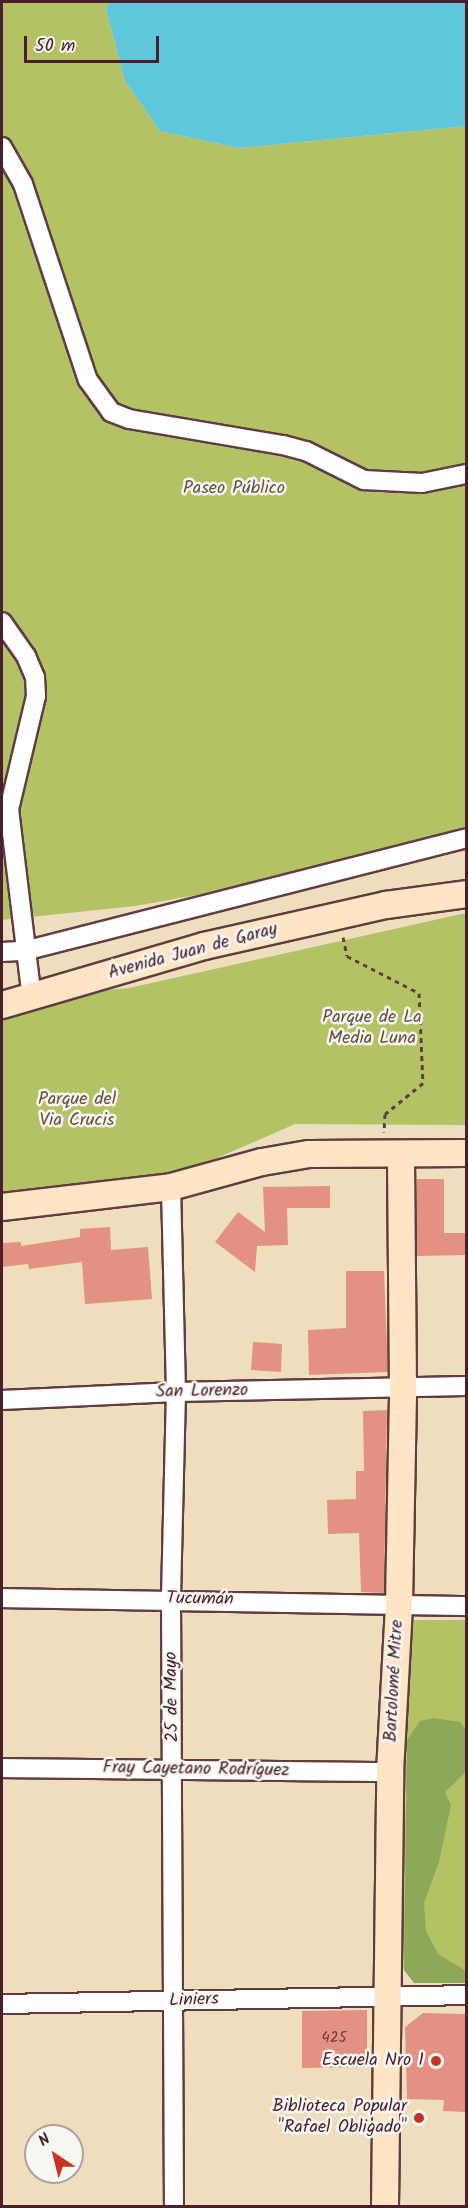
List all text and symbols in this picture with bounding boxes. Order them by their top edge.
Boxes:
scale bar [27,24,162,62]
text: 50 m [35,32,75,61]
park label: Paseo Público [183,478,285,500]
street label: Avenida Juan de Garay [106,919,280,985]
park label: Parque de La Media Luna [322,1008,422,1050]
park label: Parque del Via Crucis [38,1090,116,1132]
street label: San Lorenzo [156,1380,248,1404]
street label: Tucumán [166,1589,234,1611]
street label: Bartolomé Mitre [381,1619,409,1743]
street label: 25 de Mayo [161,1651,185,1743]
street label: Fray Cayetano Rodríguez [102,1758,290,1782]
street label: Liniers [169,1989,219,2013]
house number: 425 [321,2030,347,2048]
place label: Escuela Nro 1 [322,2050,424,2072]
marker: Escuela Nro 1 [429,2054,443,2068]
place label: Biblioteca Popular "Rafael Obligado" [272,2097,407,2140]
marker: Biblioteca Popular "Rafael Obligado" [412,2111,426,2125]
north arrow [24,2124,84,2184]
text: N [33,2127,56,2154]

